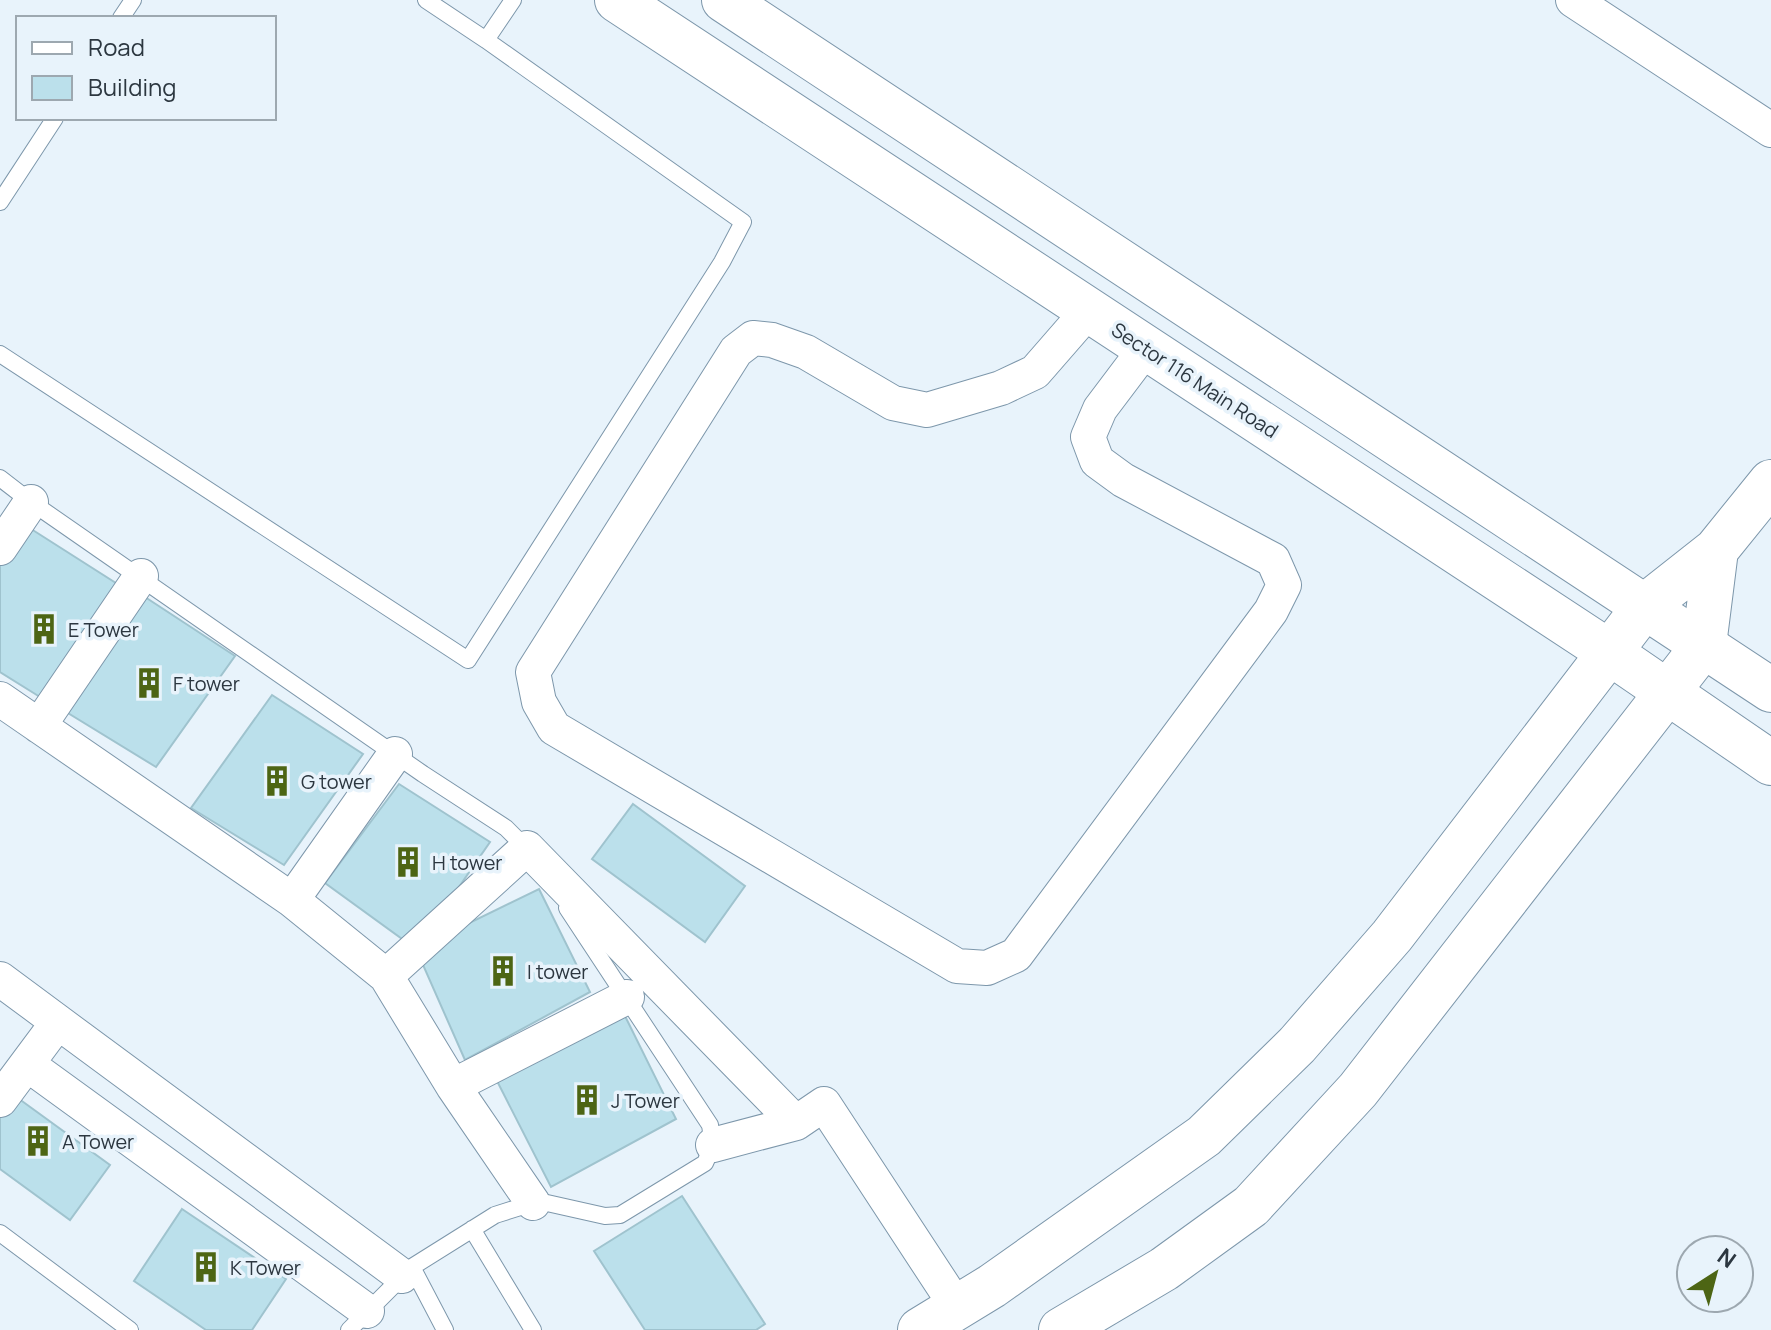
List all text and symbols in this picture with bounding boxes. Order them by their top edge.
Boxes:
legend [16,16,276,120]
text: Road [88,30,145,63]
text: Building [88,70,176,103]
street label: Sector 116 Main Road [1106,316,1284,444]
building icon: E Tower [27,612,61,646]
place label: E Tower [68,616,139,643]
building icon: F tower [132,666,166,700]
place label: F tower [173,670,240,697]
building icon: G tower [260,764,294,798]
place label: G tower [301,768,372,795]
building icon: H tower [391,845,425,879]
place label: H tower [432,849,503,876]
building icon: I tower [486,954,520,988]
place label: I tower [527,958,589,985]
building icon: J Tower [570,1083,604,1117]
place label: J Tower [611,1087,680,1114]
building icon: A Tower [21,1124,55,1158]
place label: A Tower [62,1128,134,1155]
north arrow [1675,1234,1755,1314]
text: N [1712,1241,1742,1275]
building icon: K Tower [189,1250,223,1284]
place label: K Tower [230,1254,301,1281]

